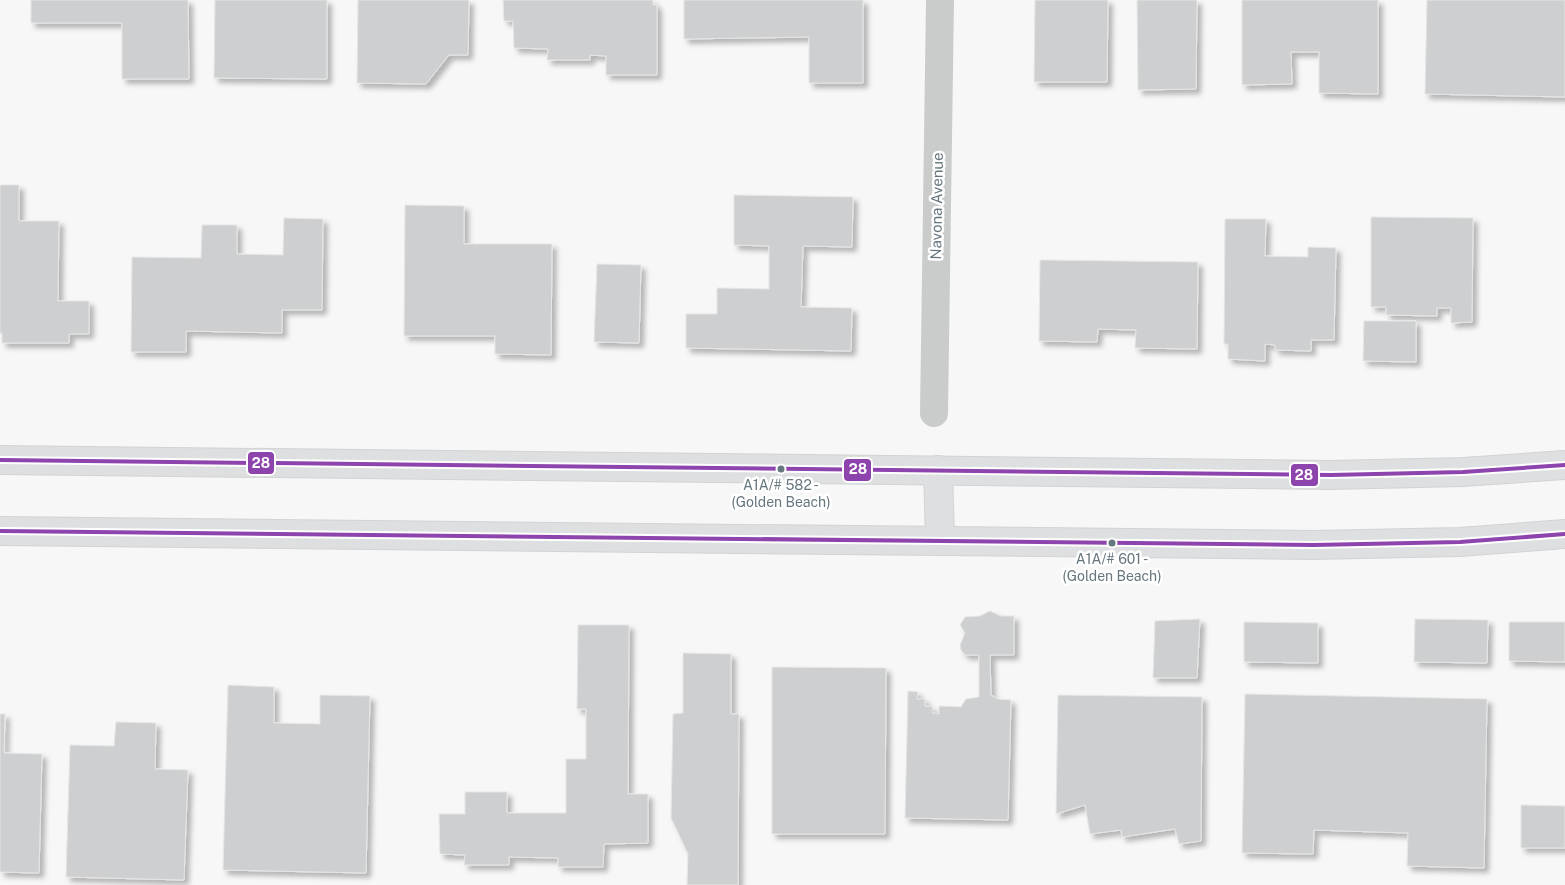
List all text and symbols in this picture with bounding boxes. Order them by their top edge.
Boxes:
street label: Navona Avenue [927,152,946,260]
line badge: 28 [247,451,275,475]
text: 28 [252,455,270,471]
line badge: 28 [843,458,872,482]
text: 28 [849,461,867,477]
line badge: 28 [1290,463,1319,487]
marker: A1A/# 582 - (Golden Beach) [776,464,786,474]
text: 28 [1295,467,1313,483]
place label: A1A/# 582 - (Golden Beach) [732,477,831,510]
marker: A1A/# 601 - (Golden Beach) [1107,538,1117,548]
place label: A1A/# 601 - (Golden Beach) [1063,551,1162,584]

